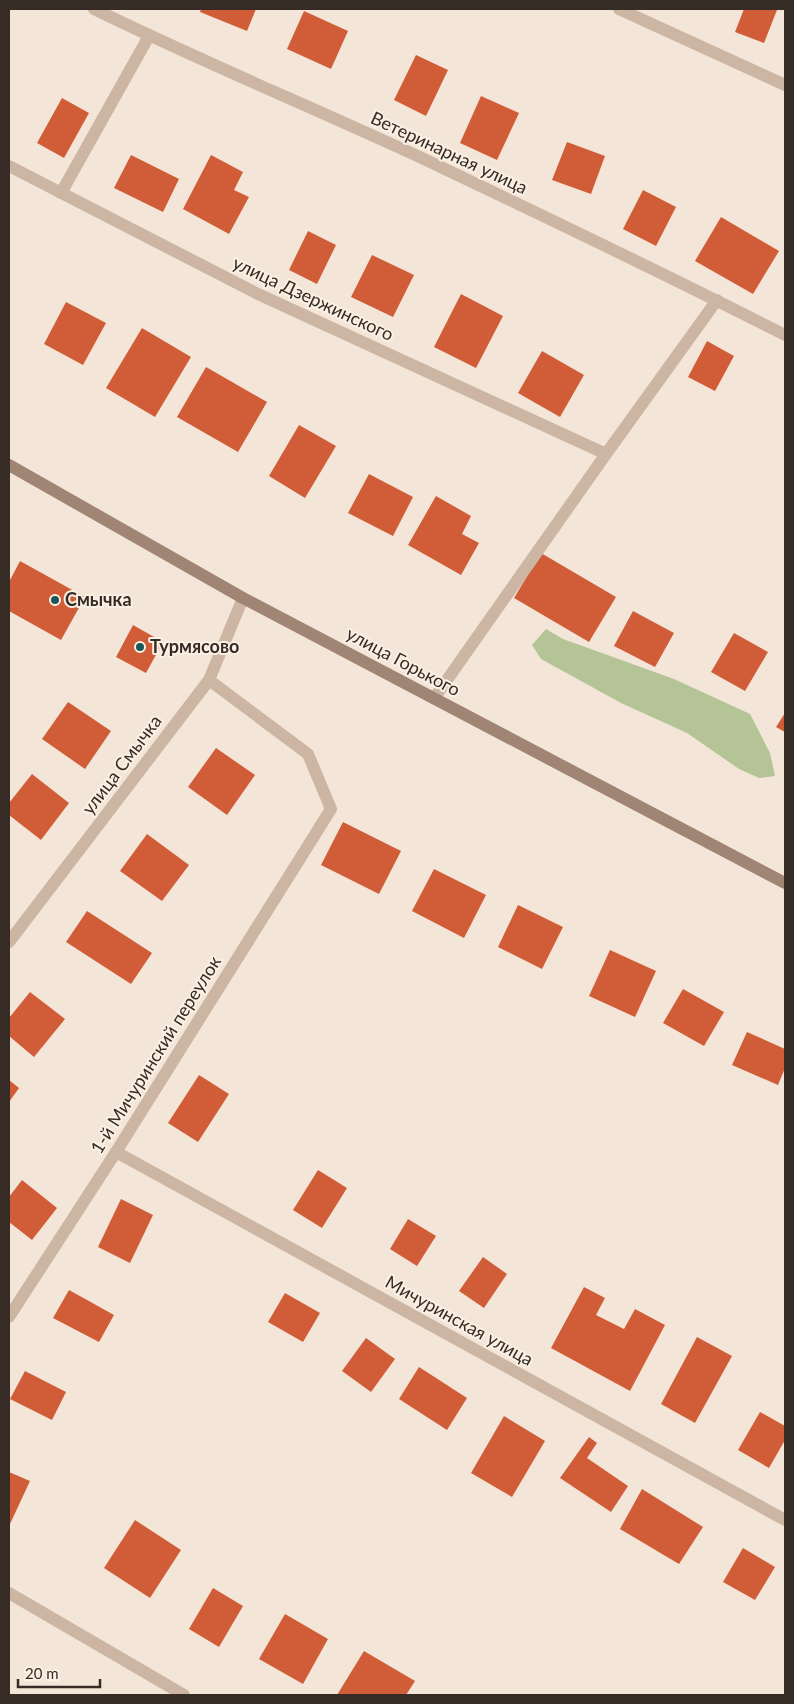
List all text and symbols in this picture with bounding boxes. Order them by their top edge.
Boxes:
street label: Ветеринарная улица [368,106,531,198]
street label: улица Дзержинского [230,251,397,345]
place label: Смычка [65,588,132,610]
marker: Смычка [49,594,61,606]
street label: улица Горького [343,622,464,700]
place label: Турмясово [150,635,239,657]
marker: Турмясово [134,641,146,653]
street label: улица Смычка [77,710,166,819]
street label: 1-й Мичуринский переулок [85,951,225,1157]
street label: Мичуринская улица [382,1270,537,1370]
scale bar [18,1656,100,1688]
text: 20 m [25,1664,59,1682]

